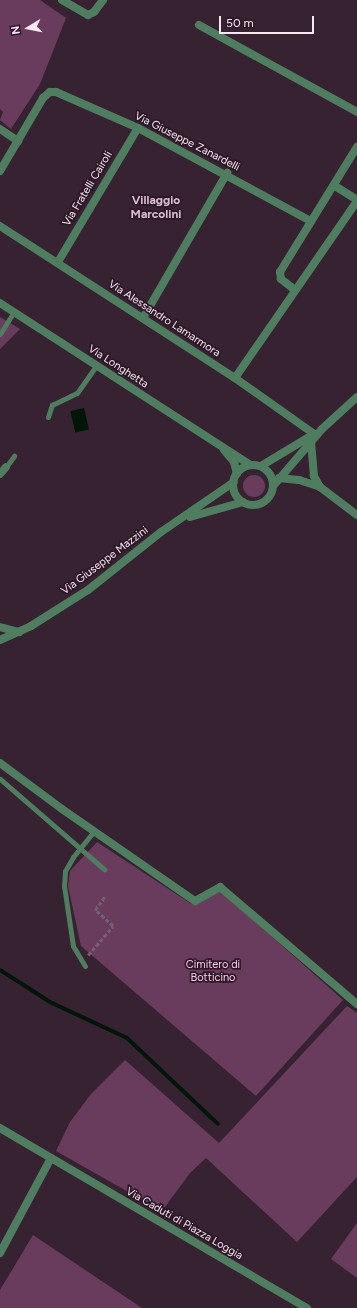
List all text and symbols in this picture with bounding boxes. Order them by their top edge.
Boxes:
north arrow [8,8,48,48]
scale bar [221,8,316,34]
text: 50 m [226,16,254,30]
text: N [9,25,23,36]
street label: Via Giuseppe Zanardelli [132,110,242,174]
street label: Via Fratelli Cairoli [60,149,116,229]
district label: Villaggio Marcolini [131,194,181,222]
street label: Via Alessandro Lamarmora [106,278,222,360]
street label: Via Longhetta [85,343,151,391]
street label: Via Giuseppe Mazzini [59,524,151,598]
park label: Cimitero di Botticino [186,959,240,985]
street label: Via Caduti di Piazza Loggia [123,1185,245,1263]

